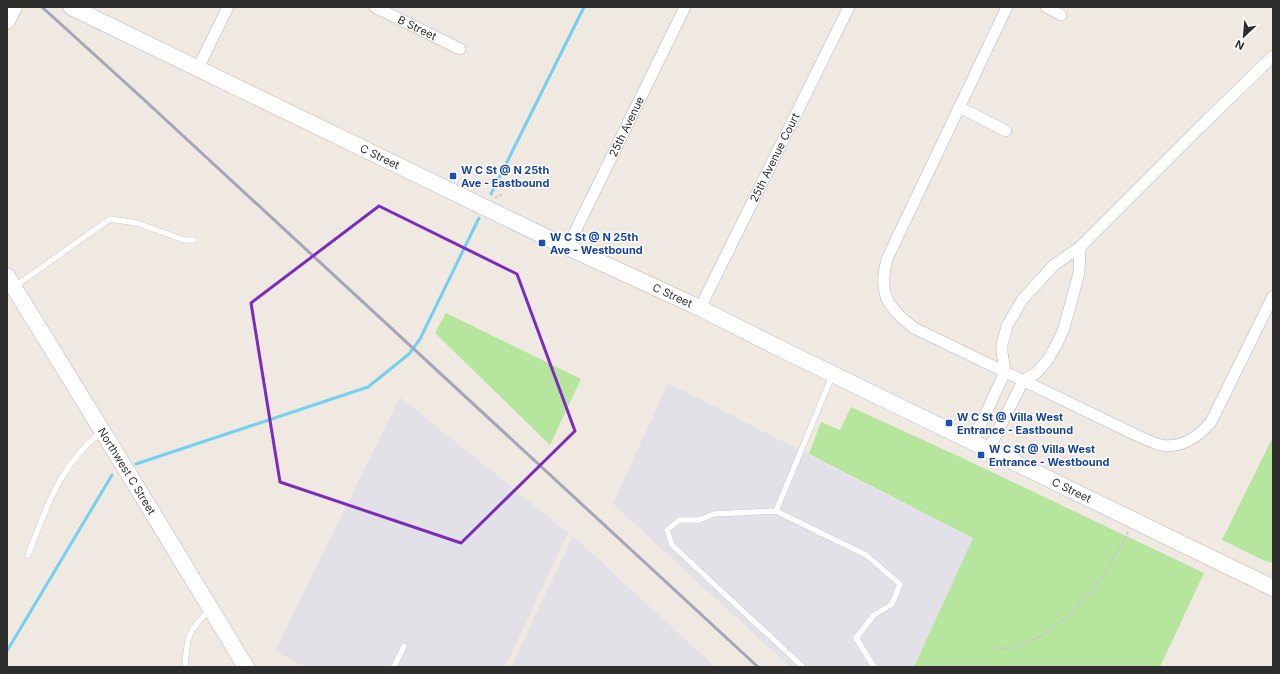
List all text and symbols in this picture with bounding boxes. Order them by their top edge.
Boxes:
street label: B Street [395,12,439,43]
north arrow [1224,16,1264,56]
text: N [1233,37,1246,53]
street label: 25th Avenue [606,94,647,159]
street label: 25th Avenue Court [747,110,803,204]
street label: C Street [358,141,402,172]
place label: W C St @ N 25th Ave - Eastbound [461,163,549,190]
marker: W C St @ N 25th Ave - Eastbound [448,171,458,181]
place label: W C St @ N 25th Ave - Westbound [550,230,643,257]
marker: W C St @ N 25th Ave - Westbound [537,238,547,248]
street label: C Street [650,280,695,311]
place label: W C St @ Villa West Entrance - Eastbound [957,410,1073,437]
marker: W C St @ Villa West Entrance - Eastbound [944,418,954,428]
street label: Northwest C Street [95,425,159,517]
place label: W C St @ Villa West Entrance - Westbound [989,442,1110,469]
marker: W C St @ Villa West Entrance - Westbound [976,450,986,460]
street label: C Street [1049,475,1094,506]

